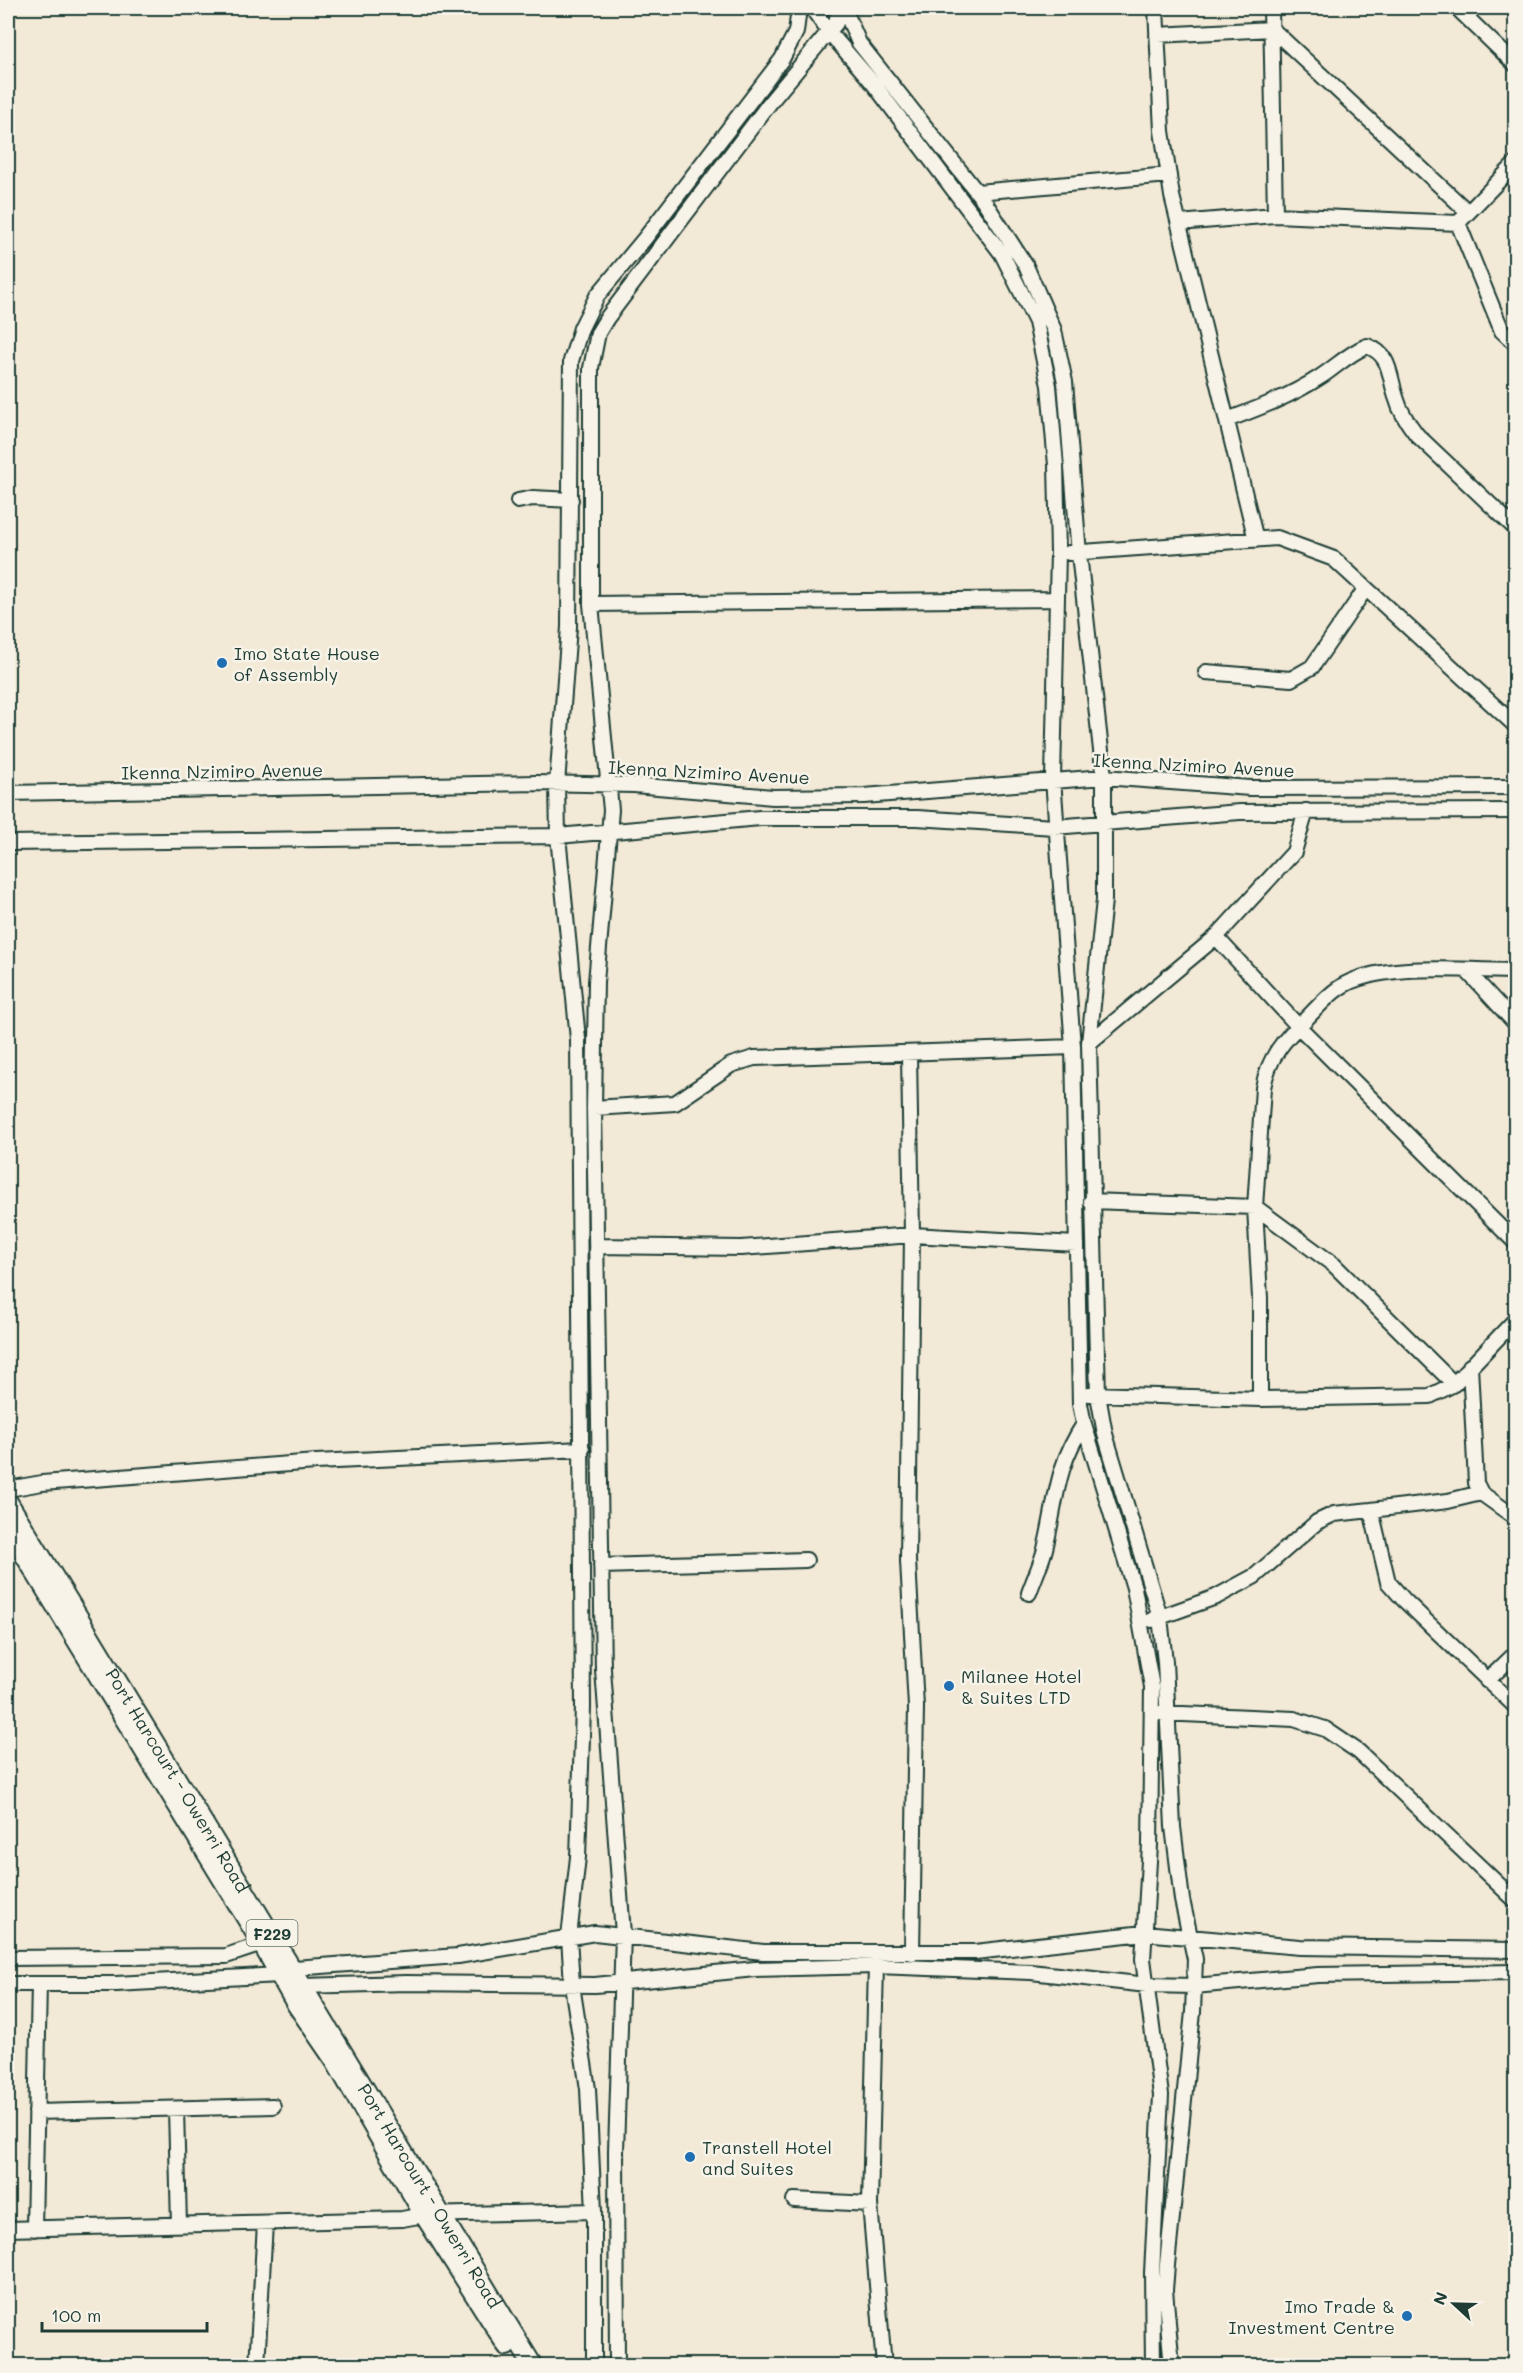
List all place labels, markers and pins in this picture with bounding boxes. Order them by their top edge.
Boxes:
place label: Imo State House of Assembly [234,641,380,686]
marker: Imo State House of Assembly [215,656,229,670]
place label: Milanee Hotel & Suites LTD [961,1664,1082,1709]
marker: Milanee Hotel & Suites LTD [942,1679,956,1693]
place label: Transtell Hotel and Suites [702,2135,832,2180]
marker: Transtell Hotel and Suites [683,2150,697,2164]
place label: Imo Trade & Investment Centre [1229,2294,1395,2339]
marker: Imo Trade & Investment Centre [1400,2309,1414,2323]

